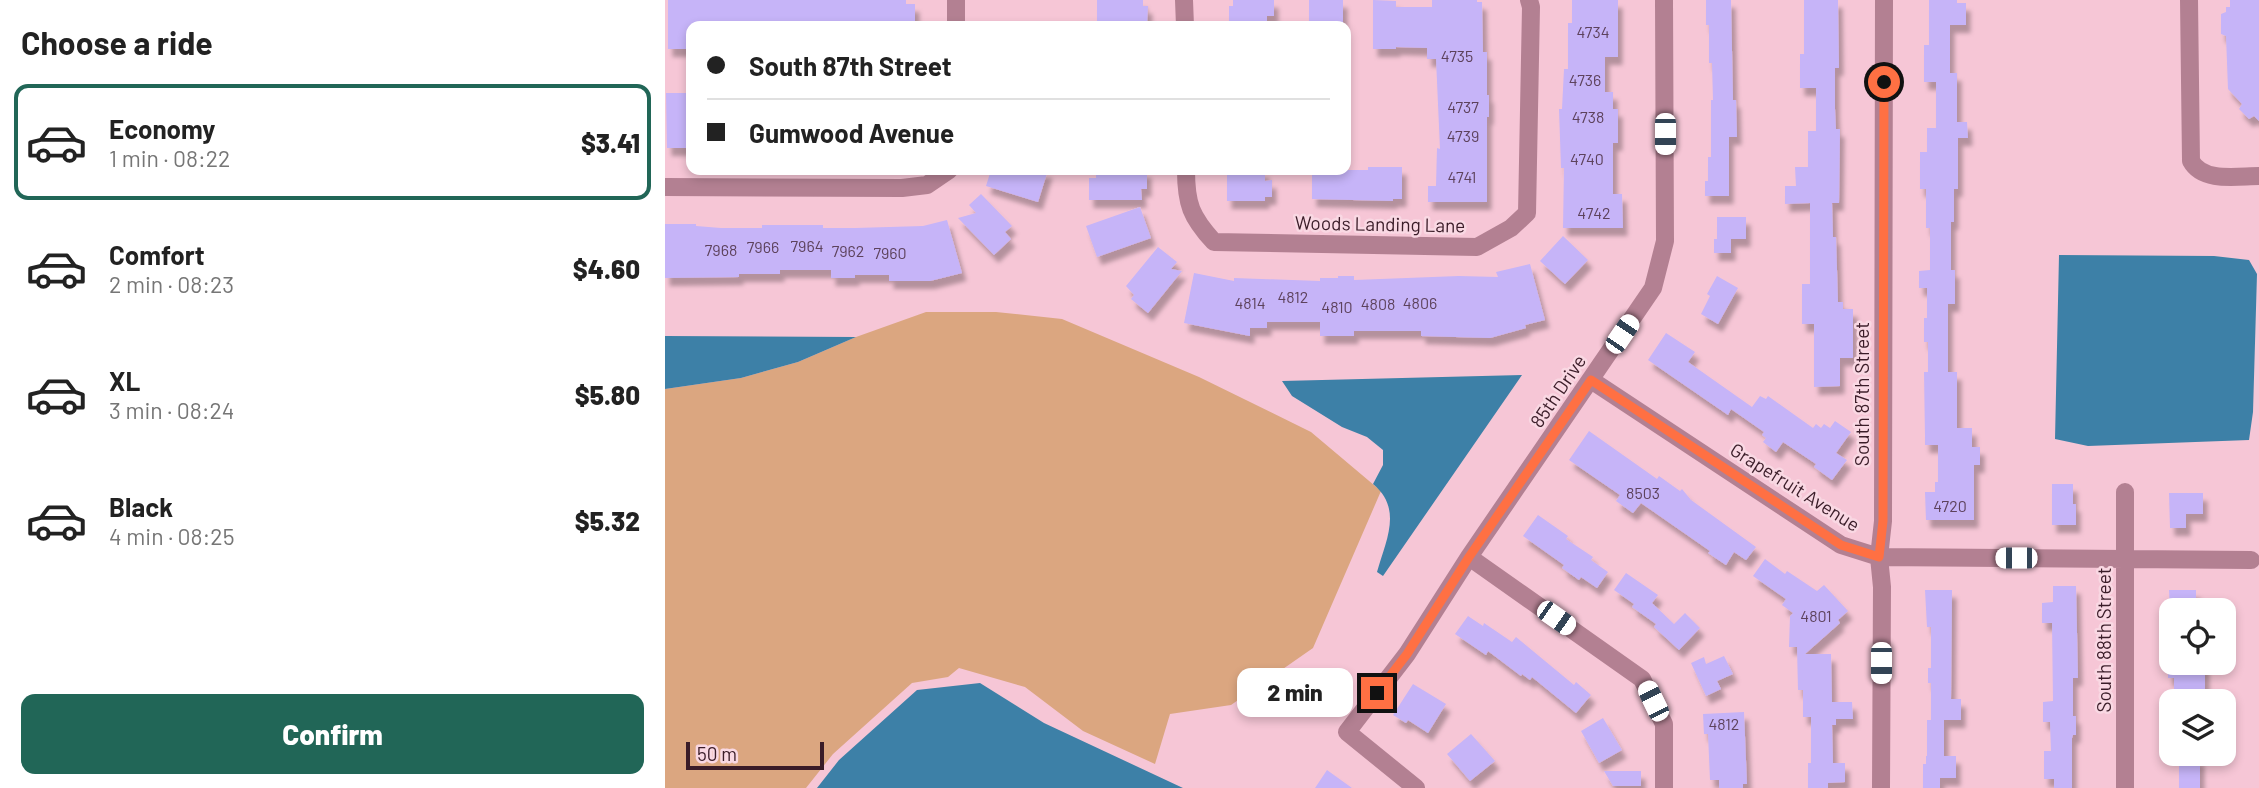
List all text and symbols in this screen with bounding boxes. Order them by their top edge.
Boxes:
house number: 4734 [1577,22,1609,41]
text: Choose a ride [21,23,213,61]
house number: 4735 [1441,46,1473,65]
text: South 87th Street [749,50,952,81]
route start [1868,66,1900,98]
house number: 4736 [1569,70,1601,89]
house number: 4737 [1447,97,1479,116]
house number: 4738 [1572,107,1604,126]
icon: car [25,111,88,174]
text: Economy [109,113,215,144]
car [1655,113,1676,155]
text: Gumwood Avenue [749,117,954,148]
house number: 4739 [1447,126,1479,145]
text: $3.41 [581,127,640,158]
text: 1 min · 08:22 [109,144,230,172]
house number: 4740 [1570,149,1604,168]
house number: 4741 [1448,167,1476,186]
house number: 4742 [1577,203,1611,222]
street label: Woods Landing Lane [1295,211,1465,236]
house number: 7964 [791,236,823,255]
icon: car [25,237,88,300]
house number: 7966 [747,237,779,256]
text: Comfort [109,239,205,270]
house number: 7968 [705,240,737,259]
house number: 7962 [832,241,864,260]
house number: 7960 [873,243,907,262]
text: $4.60 [573,253,640,284]
text: 2 min · 08:23 [109,270,234,298]
house number: 4812 [1278,287,1308,306]
house number: 4814 [1234,293,1266,312]
house number: 4806 [1403,293,1437,312]
house number: 4808 [1361,294,1395,313]
house number: 4810 [1321,297,1353,316]
car [1602,311,1643,357]
street label: South 87th Street [1850,322,1873,466]
street label: 85th Drive [1525,350,1590,432]
icon: car [25,363,88,426]
text: XL [109,365,140,396]
text: $5.80 [575,379,640,410]
text: 3 min · 08:24 [109,396,235,424]
street label: Grapefruit Avenue [1726,438,1864,536]
house number: 8503 [1626,483,1660,502]
icon: car [25,489,88,552]
text: Black [109,491,173,522]
house number: 4720 [1933,496,1967,515]
text: $5.32 [575,505,640,536]
text: 4 min · 08:25 [109,522,235,550]
car [1996,548,2038,569]
street label: South 88th Street [2092,567,2115,713]
car [1533,597,1580,639]
map controls [2159,598,2236,766]
button: locate [2159,598,2236,675]
house number: 4801 [1800,606,1832,625]
car [1871,642,1892,684]
callout: 2 min [1237,668,1353,718]
route end [1361,677,1393,709]
text: 2 min [1267,678,1323,706]
car [1635,678,1672,724]
button: layers [2159,689,2236,766]
button: Confirm [21,694,644,774]
house number: 4812 [1709,714,1739,733]
scale bar [686,739,824,771]
text: 50 m [697,742,737,765]

